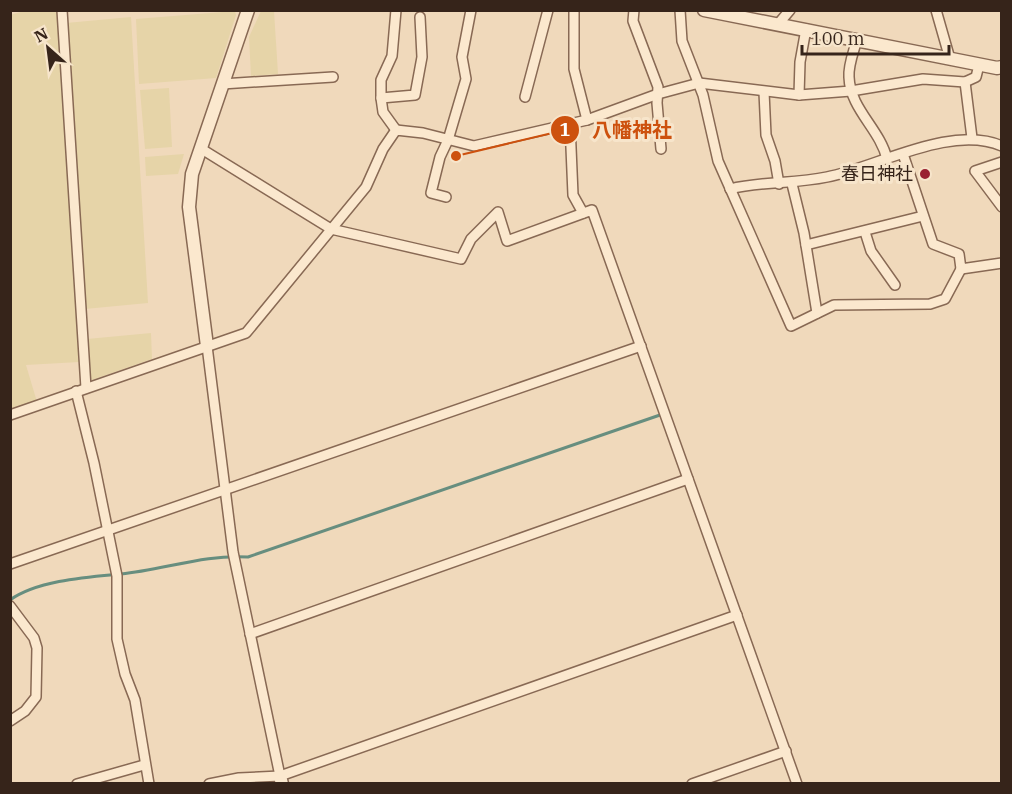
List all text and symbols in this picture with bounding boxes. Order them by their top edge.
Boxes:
north arrow [18,18,78,78]
scale bar [802,18,949,56]
text: N [31,23,51,47]
text: 100 m [811,27,865,50]
callout: 八幡神社 [550,111,684,149]
text: 八幡神社 [592,116,672,143]
text: 1 [560,118,571,141]
place label: 春日神社 [841,162,913,185]
marker: 春日神社 [918,167,932,181]

